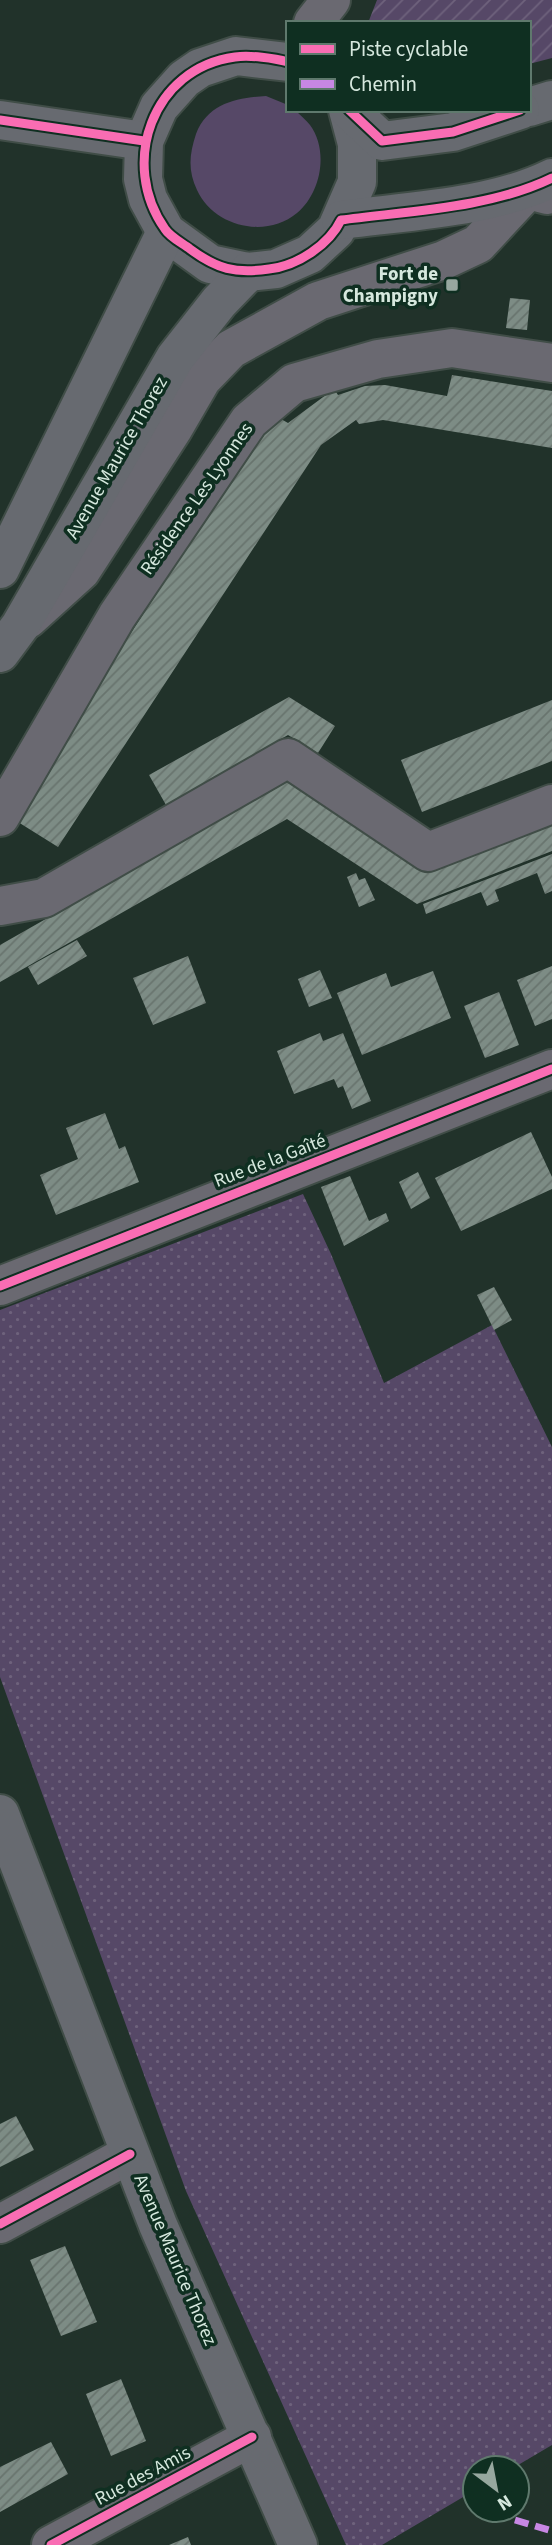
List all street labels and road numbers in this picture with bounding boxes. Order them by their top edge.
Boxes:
street label: Avenue Maurice Thorez [59,372,175,544]
street label: Résidence Les Lyonnes [134,417,260,581]
street label: Rue de la Gaîté [210,1127,330,1195]
street label: Avenue Maurice Thorez [127,2170,223,2350]
street label: Rue des Amis [90,2439,196,2513]

